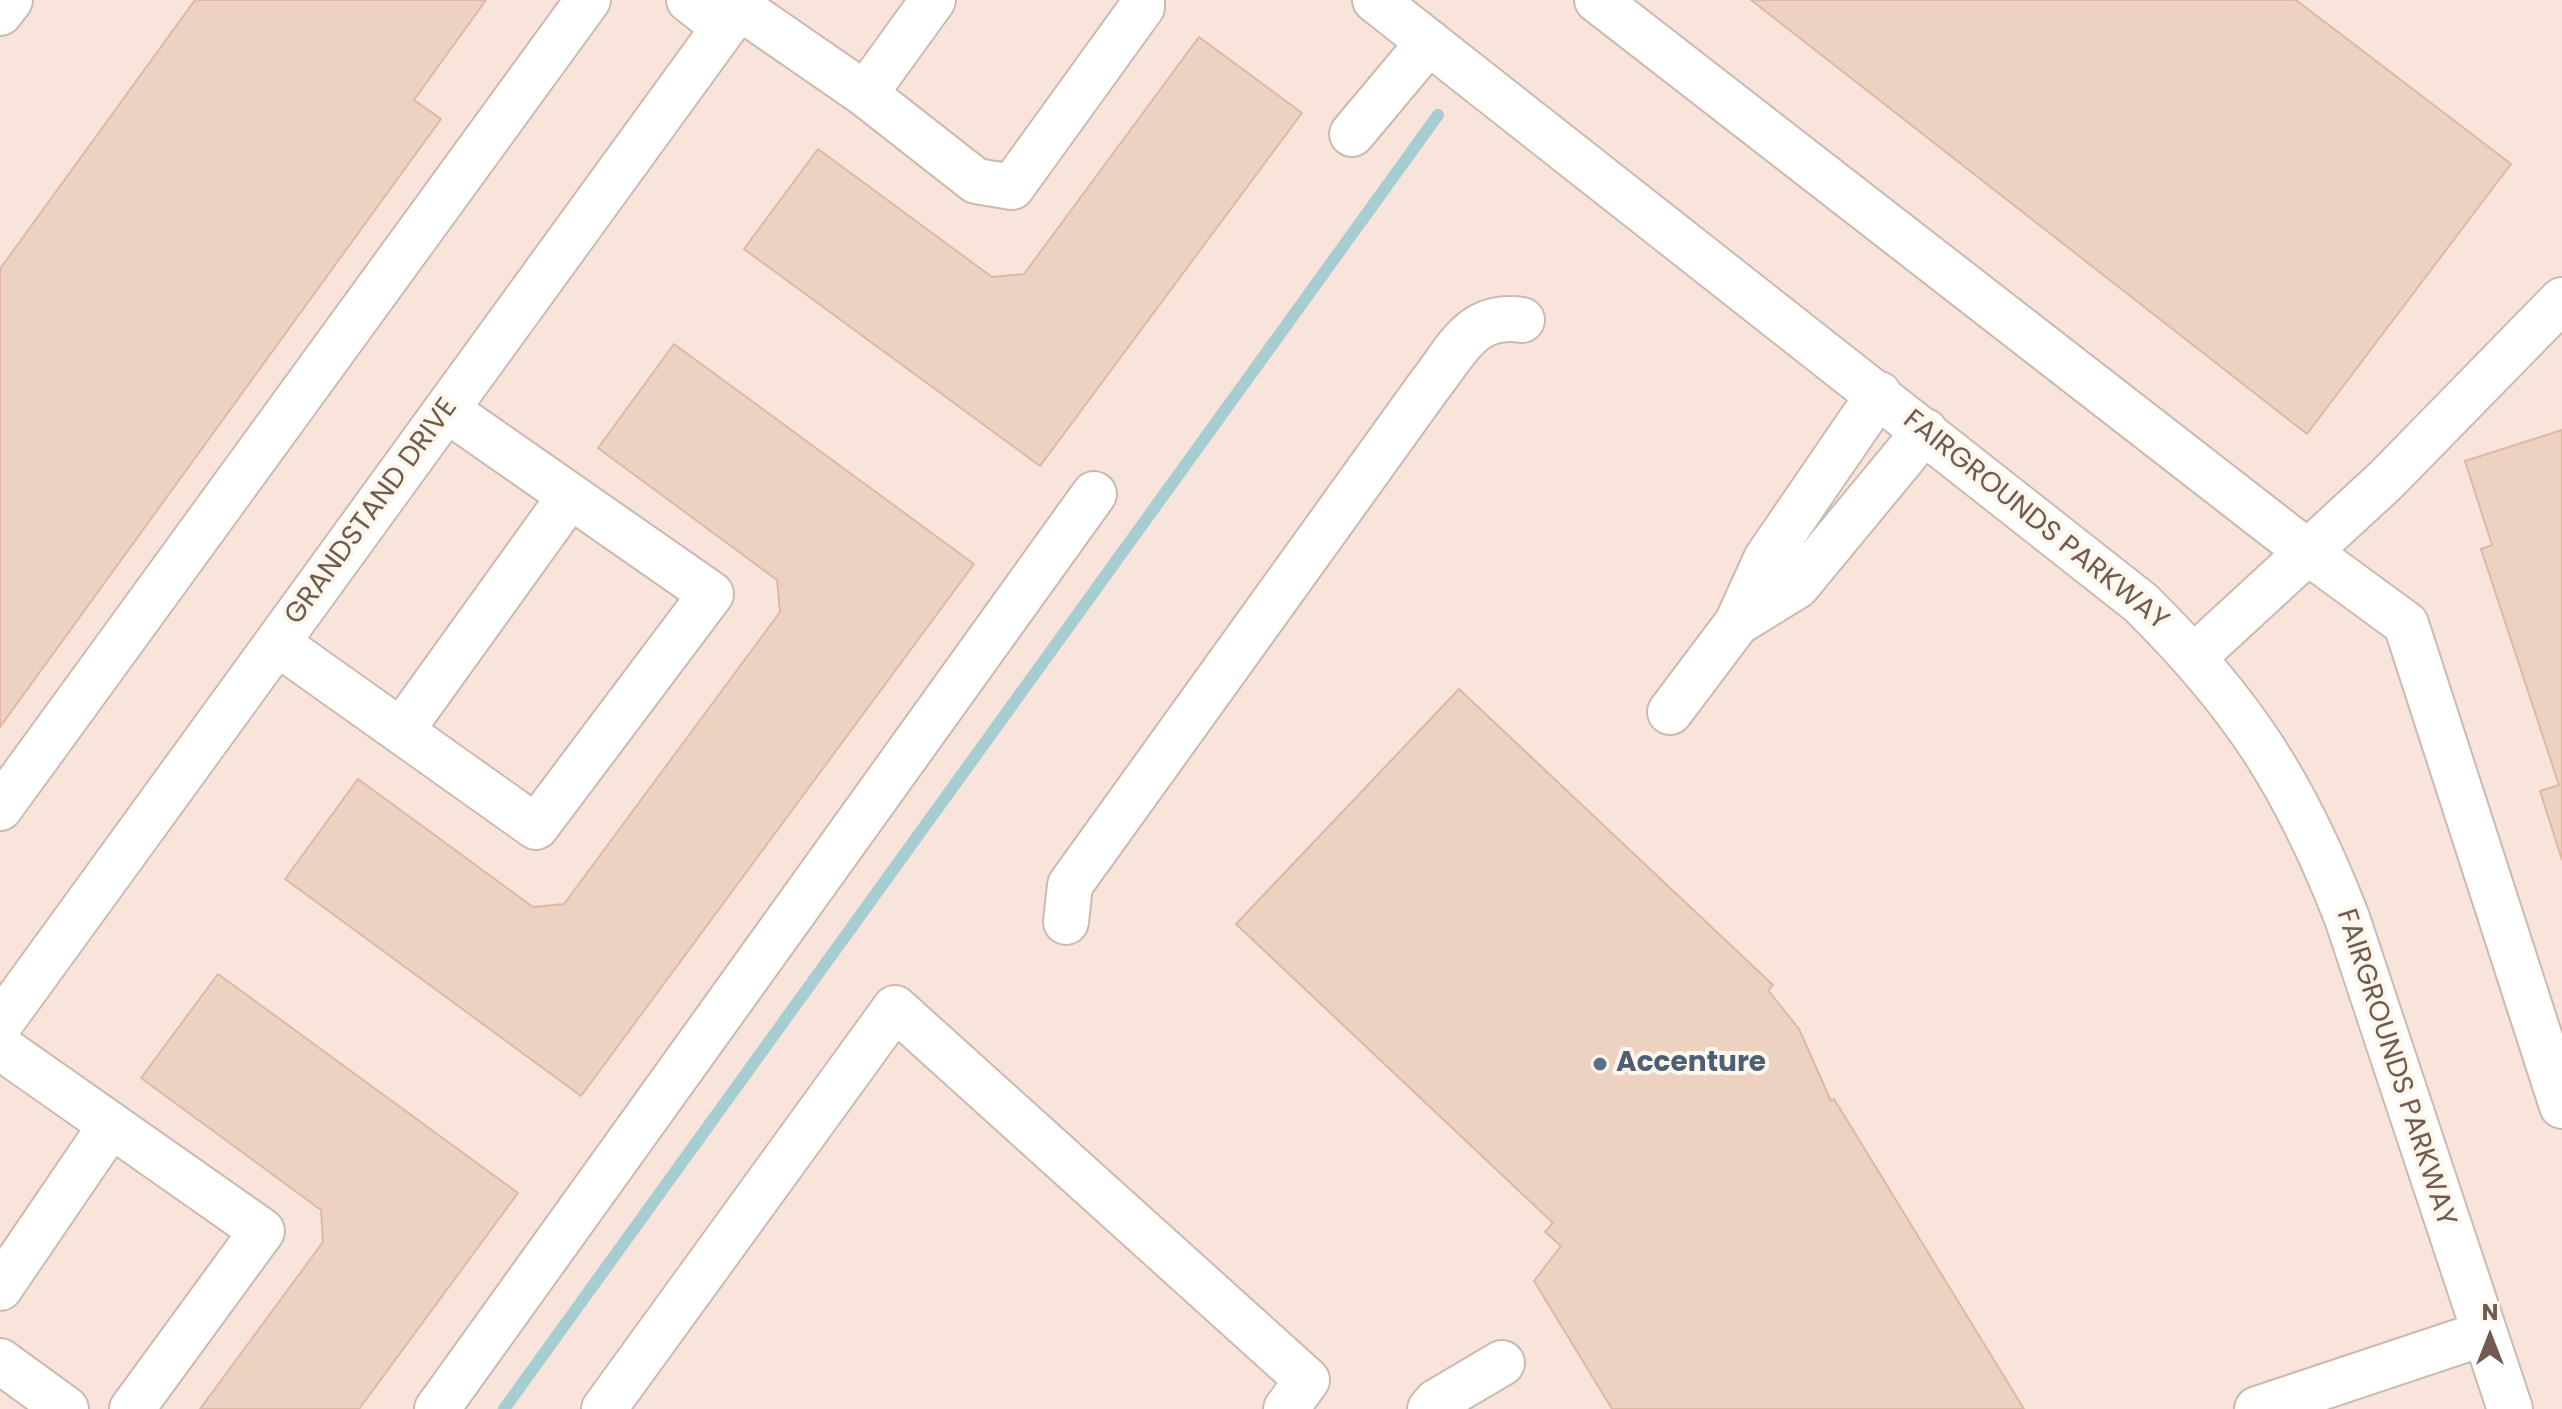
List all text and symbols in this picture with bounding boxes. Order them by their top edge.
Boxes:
street label: GRANDSTAND DRIVE [279,392,465,632]
street label: FAIRGROUNDS PARKWAY [1896,404,2174,638]
street label: FAIRGROUNDS PARKWAY [2328,905,2462,1231]
place label: Accenture [1616,1047,1766,1081]
marker: Accenture [1591,1055,1609,1073]
north arrow [2450,1297,2530,1377]
text: N [2482,1297,2498,1328]

